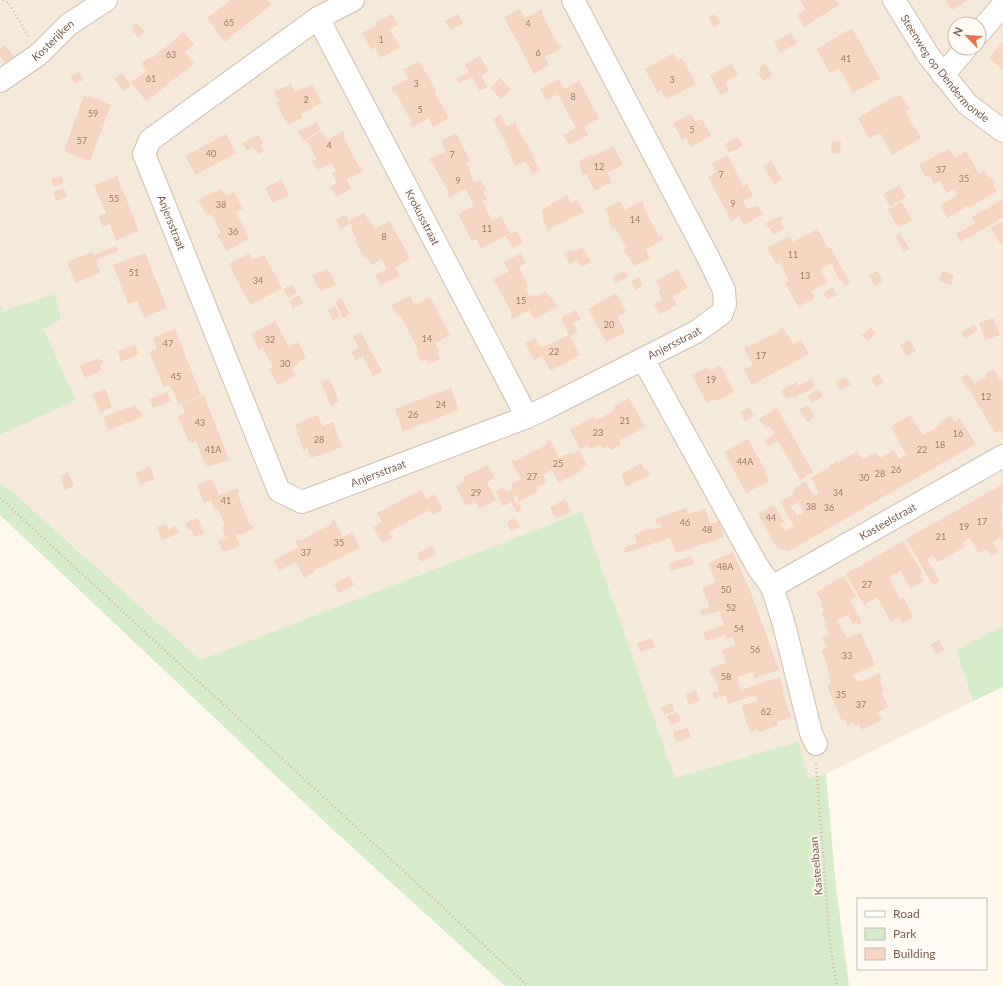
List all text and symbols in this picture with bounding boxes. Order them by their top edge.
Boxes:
street label: Steenweg op Dendermonde [899,12,992,125]
street label: Kosterijken [29,16,76,63]
north arrow [947,16,987,56]
house number: 65 [224,17,234,28]
house number: 4 [525,18,531,29]
text: N [950,25,965,38]
house number: 1 [378,34,384,45]
house number: 6 [535,47,541,58]
house number: 63 [166,49,176,60]
house number: 41 [841,53,851,64]
house number: 61 [146,73,156,84]
house number: 3 [669,74,675,85]
house number: 3 [413,78,419,89]
house number: 8 [570,91,576,102]
house number: 2 [303,94,309,105]
house number: 5 [417,104,423,115]
house number: 59 [88,108,98,119]
house number: 5 [689,124,695,135]
house number: 57 [77,135,87,146]
house number: 4 [326,140,332,151]
house number: 40 [206,148,216,159]
house number: 7 [449,149,455,160]
house number: 12 [594,161,604,172]
house number: 37 [936,164,946,175]
house number: 7 [718,169,724,180]
house number: 35 [959,173,969,184]
house number: 9 [455,175,461,186]
street label: Krokusstraat [403,187,443,247]
house number: 55 [109,193,119,204]
street label: Anjersstraat [155,193,189,252]
house number: 9 [730,198,736,209]
house number: 38 [216,199,226,210]
house number: 14 [630,214,640,225]
house number: 11 [482,223,492,234]
house number: 36 [228,226,238,237]
house number: 8 [381,231,387,242]
house number: 11 [788,249,798,260]
house number: 51 [129,267,139,278]
house number: 13 [800,270,810,281]
house number: 34 [253,275,263,286]
house number: 15 [516,295,526,306]
house number: 20 [604,319,614,330]
street label: Anjersstraat [645,324,703,362]
house number: 14 [422,333,432,344]
house number: 32 [265,334,275,345]
house number: 47 [163,338,173,349]
house number: 22 [549,346,559,357]
house number: 17 [756,350,766,361]
house number: 30 [280,358,290,369]
house number: 45 [171,371,181,382]
house number: 19 [706,374,716,385]
house number: 12 [981,391,991,402]
house number: 24 [436,399,446,410]
house number: 26 [408,409,418,420]
house number: 21 [620,415,630,426]
house number: 43 [195,417,205,428]
house number: 23 [593,427,603,438]
house number: 16 [953,428,963,439]
house number: 28 [314,434,324,445]
house number: 18 [935,439,945,450]
house number: 41A [205,444,222,455]
house number: 22 [917,444,927,455]
street label: Anjersstraat [348,456,407,489]
house number: 44A [737,456,754,467]
house number: 25 [553,458,563,469]
house number: 26 [891,464,901,475]
house number: 28 [875,468,885,479]
house number: 27 [527,471,537,482]
house number: 30 [859,472,869,483]
house number: 29 [471,487,481,498]
house number: 34 [833,487,843,498]
house number: 41 [221,495,231,506]
street label: Kasteelstraat [857,500,918,542]
house number: 38 [806,501,816,512]
house number: 36 [824,502,834,513]
house number: 44 [766,512,776,523]
house number: 17 [977,516,987,527]
house number: 46 [680,517,690,528]
house number: 19 [959,521,969,532]
house number: 48 [702,524,712,535]
house number: 21 [936,531,946,542]
house number: 35 [334,537,344,548]
house number: 37 [301,547,311,558]
house number: 48A [717,561,734,572]
house number: 27 [862,579,872,590]
house number: 50 [721,584,731,595]
house number: 52 [726,602,736,613]
house number: 54 [734,623,744,634]
house number: 56 [750,644,760,655]
house number: 33 [842,650,852,661]
house number: 58 [721,671,731,682]
house number: 35 [836,689,846,700]
house number: 37 [856,699,866,710]
house number: 62 [761,706,771,717]
street label: Kasteelbaan [806,836,825,896]
legend [857,898,987,970]
text: Road [893,906,920,921]
text: Park [893,926,917,941]
text: Building [893,946,936,961]

